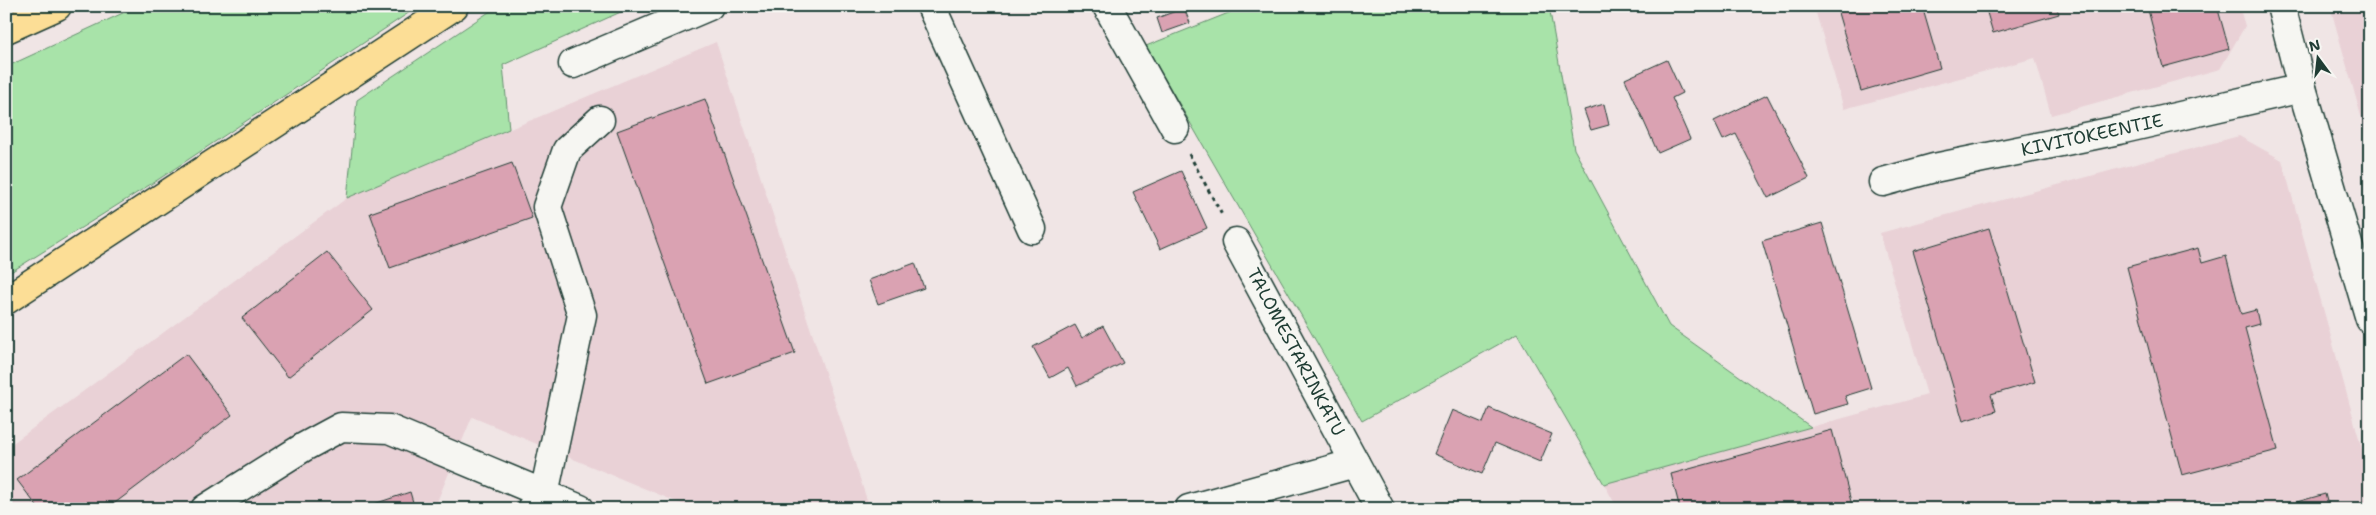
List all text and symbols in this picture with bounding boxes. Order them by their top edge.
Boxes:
north arrow [2294,32,2344,82]
text: N [2307,35,2322,56]
street label: KIVITOKEENTIE [2019,108,2165,162]
street label: TALOMESTARINKATU [1242,264,1350,440]

